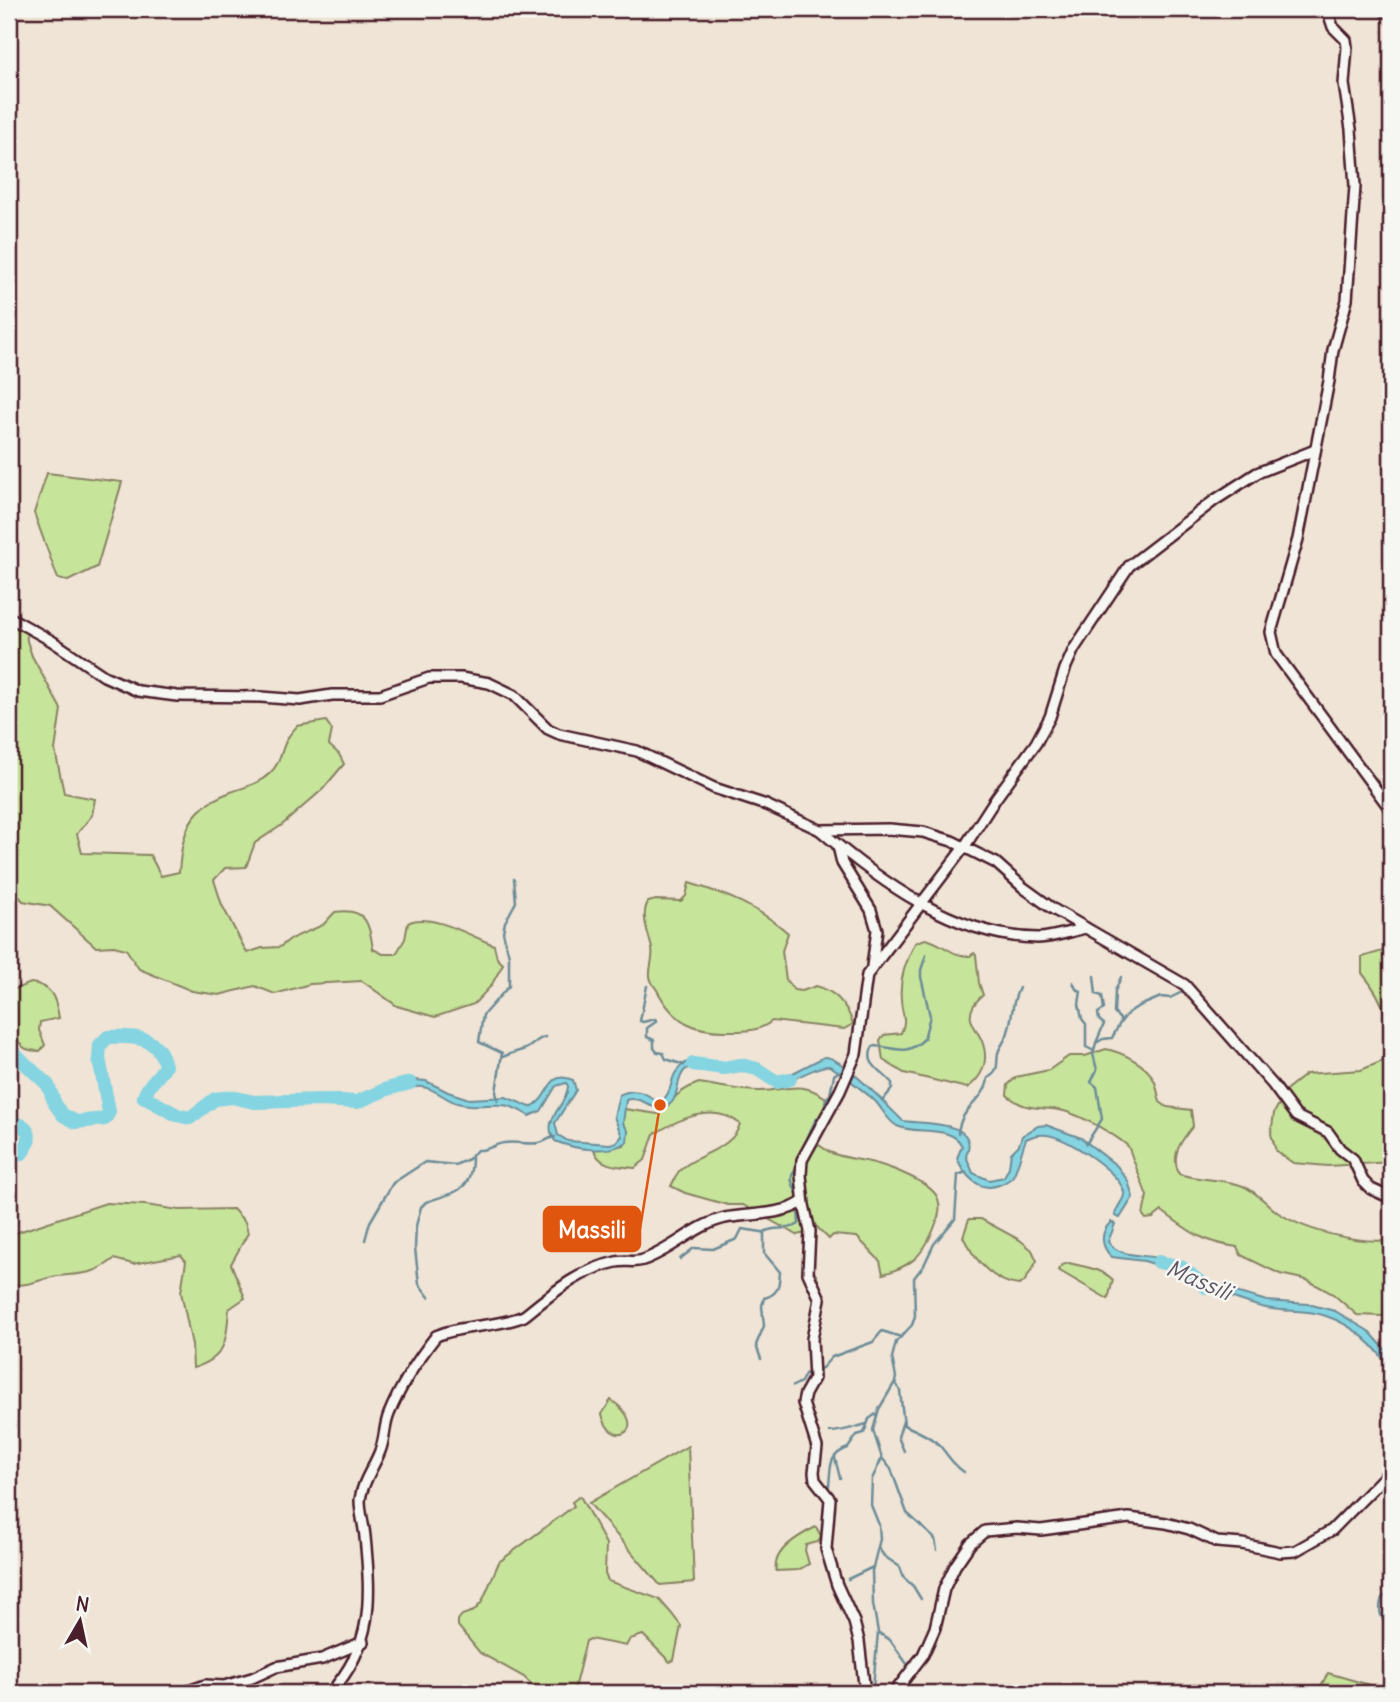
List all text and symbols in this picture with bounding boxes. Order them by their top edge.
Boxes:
callout: Massili [544,1207,640,1251]
text: Massili [558,1215,626,1244]
water label: Massili [1162,1253,1239,1307]
north arrow [46,1586,116,1656]
text: N [74,1591,91,1617]

